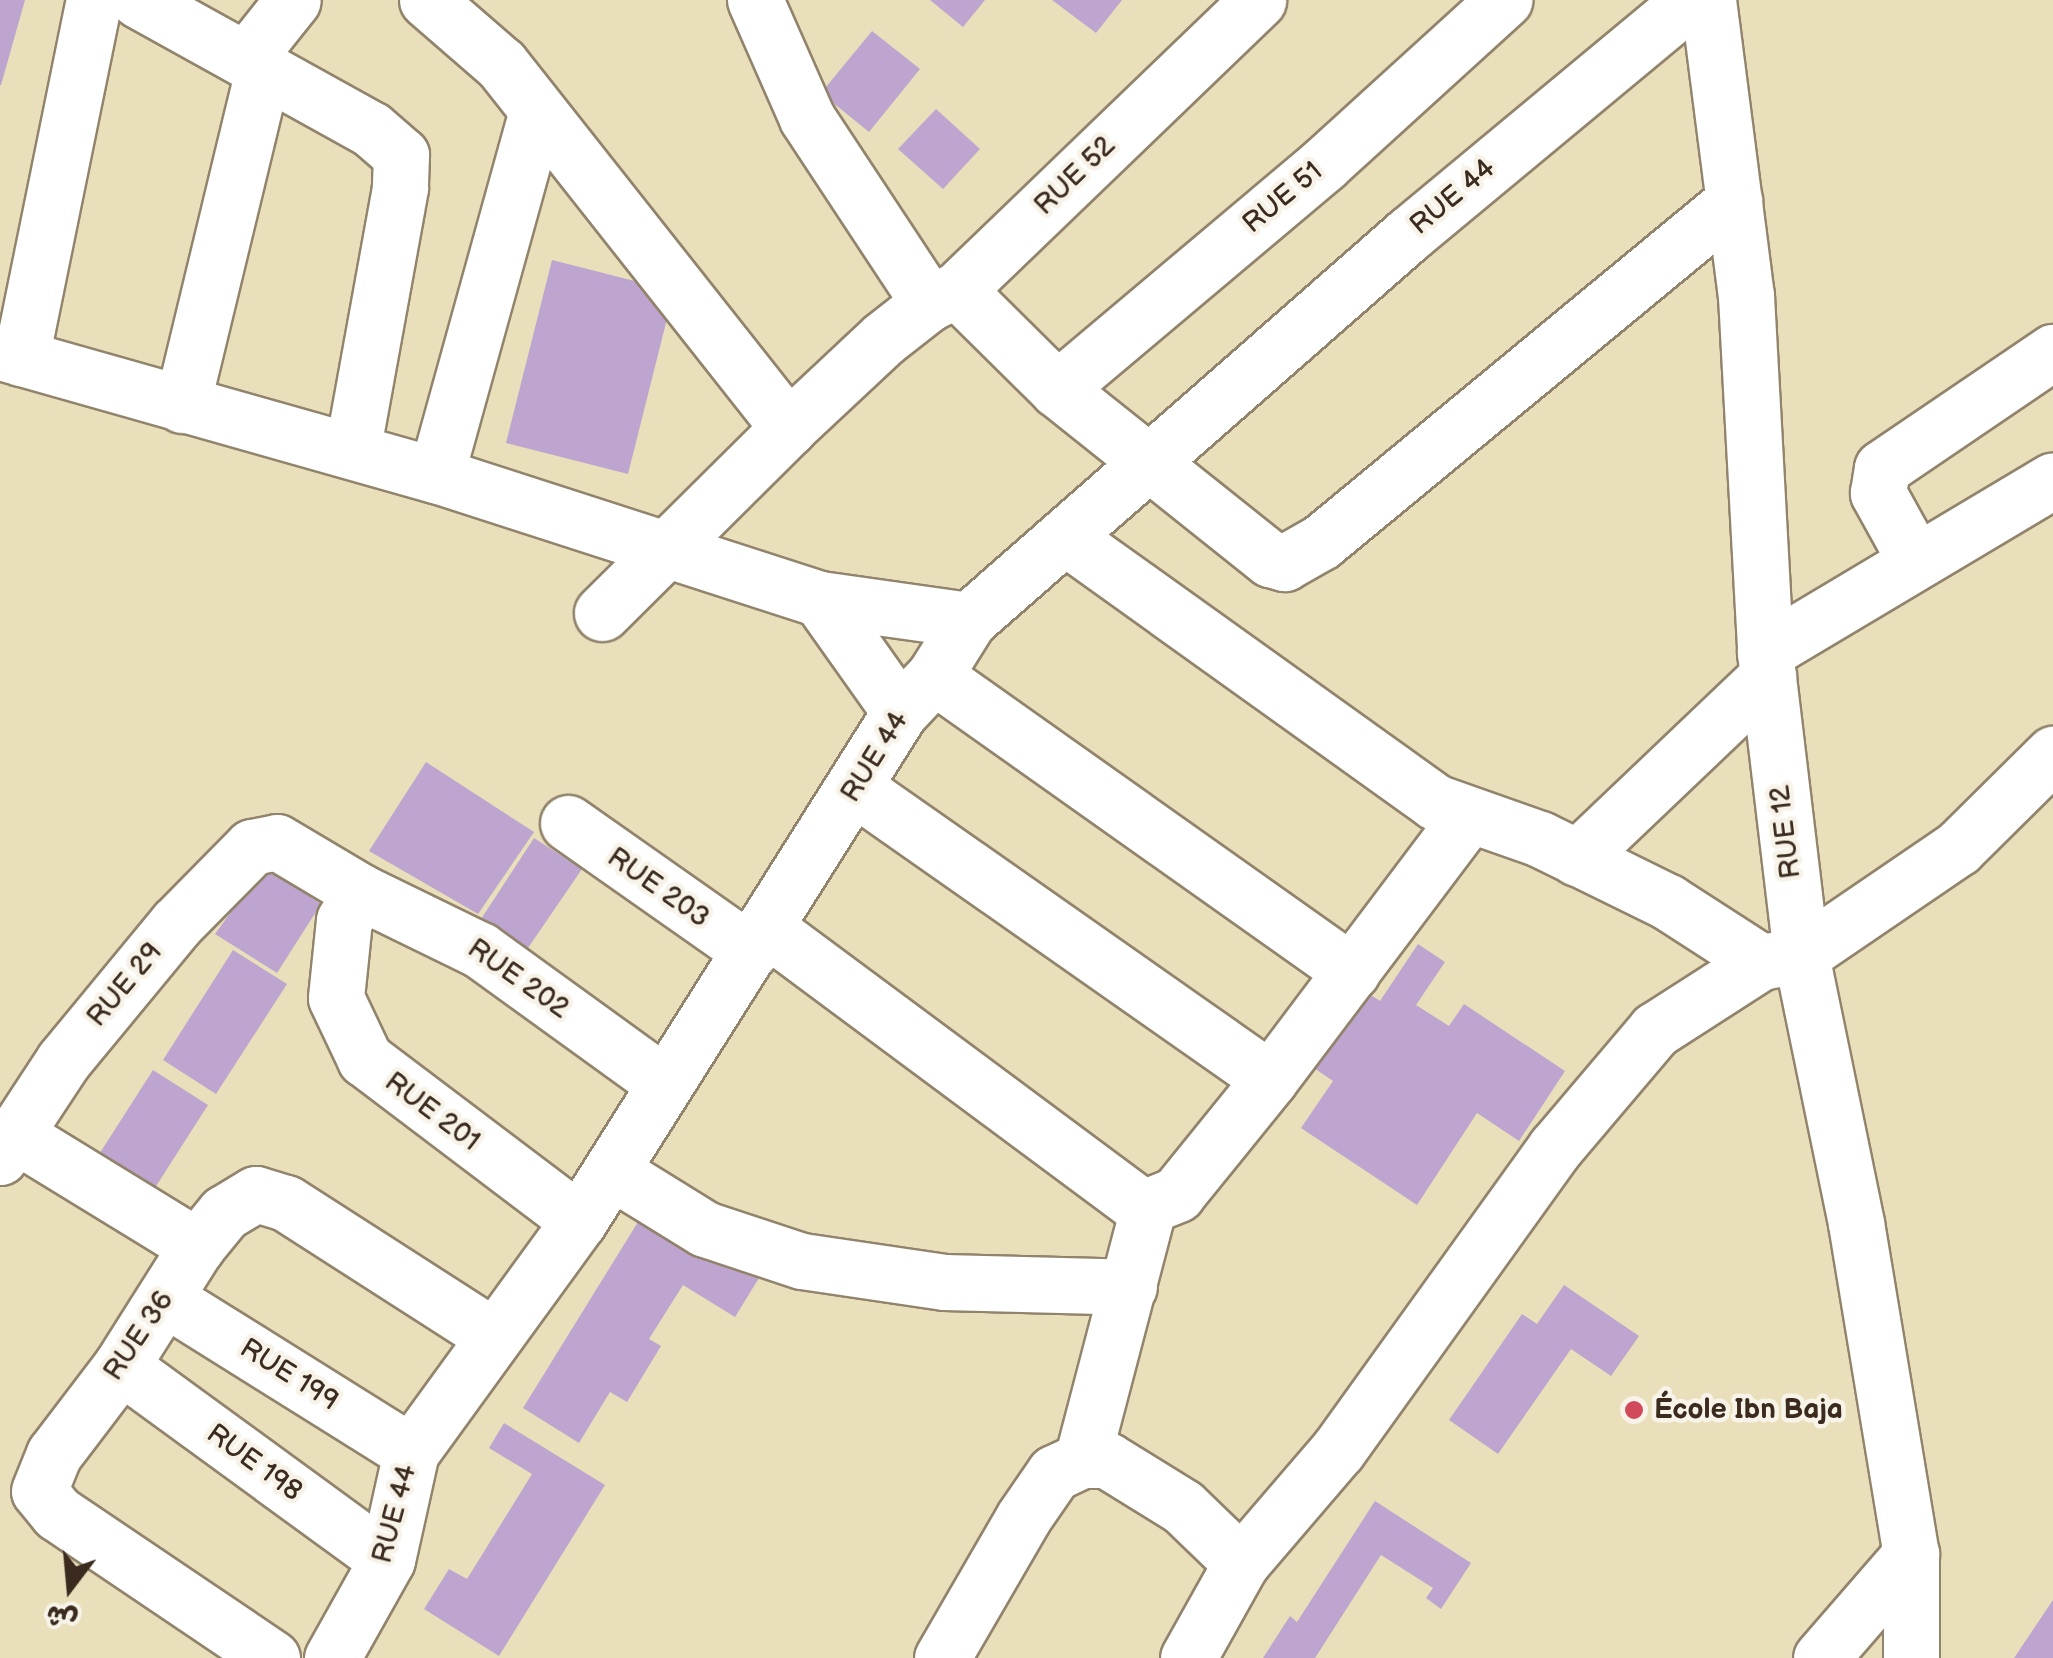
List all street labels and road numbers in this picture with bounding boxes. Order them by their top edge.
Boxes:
street label: RUE 52 [1028,130,1122,222]
street label: RUE 44 [1404,152,1502,242]
street label: RUE 51 [1236,155,1330,241]
street label: RUE 44 [834,705,916,809]
street label: RUE 12 [1764,783,1808,881]
street label: RUE 203 [601,841,715,935]
street label: RUE 202 [461,932,575,1026]
street label: RUE 29 [80,936,170,1034]
street label: RUE 201 [378,1065,486,1159]
street label: RUE 36 [97,1285,181,1387]
street label: RUE 199 [234,1332,344,1418]
street label: RUE 198 [200,1417,308,1509]
street label: RUE 44 [366,1461,424,1567]

